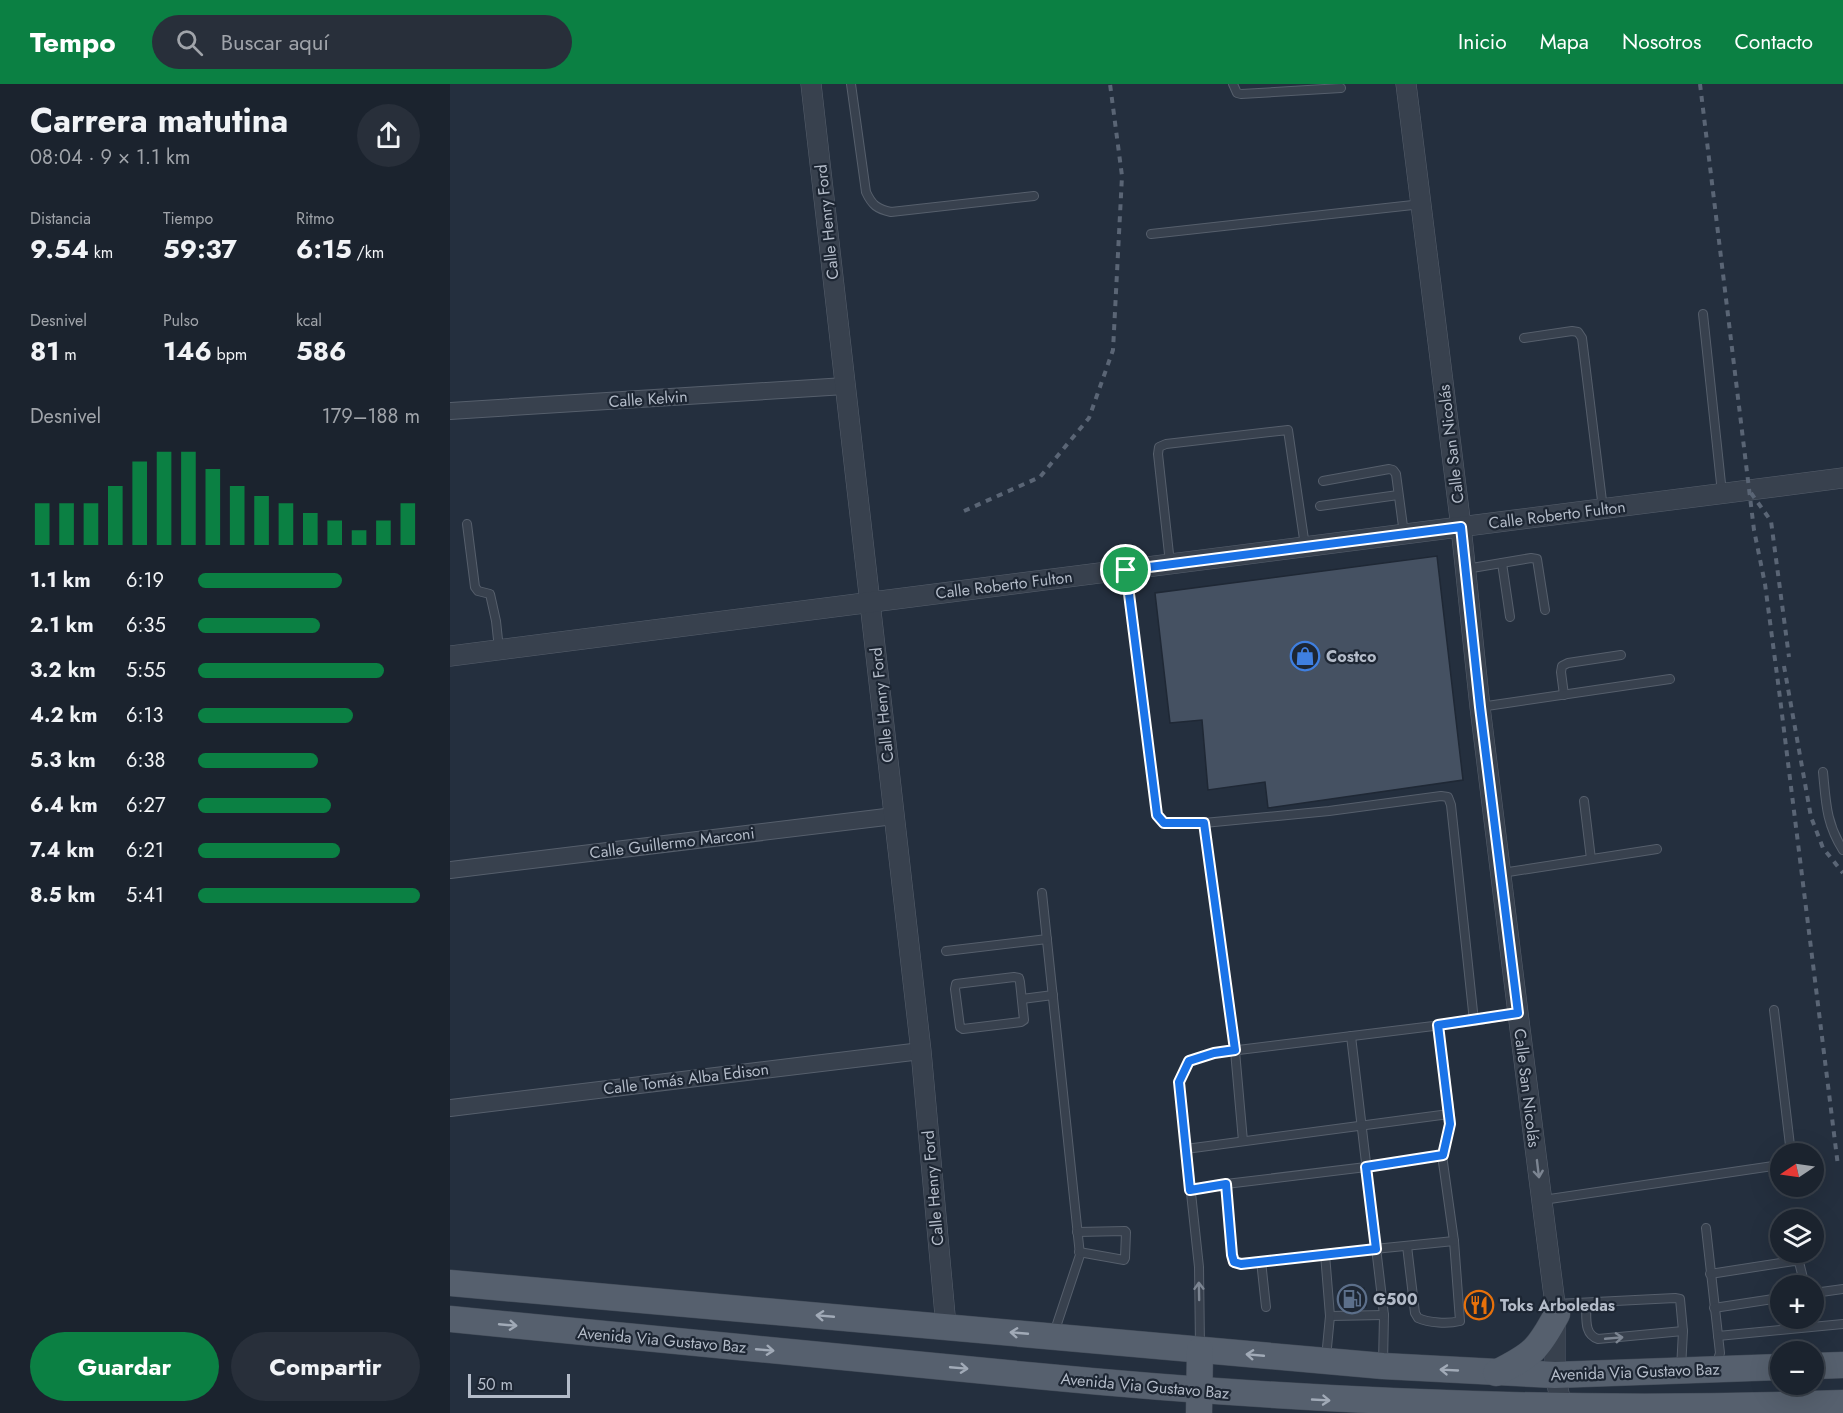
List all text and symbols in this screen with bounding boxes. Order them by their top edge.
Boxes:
search box [152,15,572,69]
text: Tempo [30,22,116,63]
icon: search [173,26,206,59]
text: Buscar aquí [221,26,329,58]
text: Inicio [1458,27,1507,57]
text: Mapa [1540,27,1589,57]
text: Nosotros [1622,27,1701,57]
text: Contacto [1734,27,1813,57]
text: Carrera matutina [30,97,288,144]
button: share [357,104,420,167]
text: 08:04 · 9 × 1.1 km [30,143,190,172]
street label: Calle Henry Ford [810,163,844,281]
text: Distancia [30,207,91,230]
text: Tiempo [163,207,213,230]
text: Ritmo [296,207,334,230]
text: 9.54 [30,230,89,268]
text: 59:37 [163,230,237,268]
text: 6:15 [296,230,352,268]
text: km [89,241,113,264]
text: /km [352,241,384,264]
text: Desnivel [30,309,87,332]
text: Pulso [163,309,199,332]
text: kcal [296,309,322,332]
text: 81 [30,332,60,370]
text: 146 [163,332,212,370]
text: 586 [296,332,346,370]
text: m [60,343,77,366]
text: bpm [212,343,247,366]
street label: Calle San Nicolás [1432,383,1470,505]
street label: Calle Kelvin [608,385,688,413]
text: Desnivel [30,402,101,431]
text: 179–188 m [322,402,420,431]
street label: Calle Roberto Fulton [1487,495,1627,535]
pin [1100,544,1151,595]
icon: arrive [1109,553,1142,586]
street label: Calle Roberto Fulton [934,565,1074,605]
text: 1.1 km [30,566,91,595]
text: 6:19 [126,566,164,595]
text: 2.1 km [30,611,94,640]
text: 6:35 [126,611,166,640]
shop icon: Costco [1289,640,1321,672]
place label: Costco [1326,645,1376,668]
street label: Calle Henry Ford [865,646,899,764]
text: 3.2 km [30,656,96,685]
text: 5:55 [126,656,166,685]
text: 4.2 km [30,701,97,730]
text: 6:13 [126,701,163,730]
text: 5.3 km [30,746,96,775]
text: 6:38 [126,746,165,775]
text: 6.4 km [30,791,98,820]
text: 6:27 [126,791,165,820]
street label: Calle Guillermo Marconi [588,821,756,865]
text: 7.4 km [30,836,94,865]
text: 6:21 [126,836,164,865]
text: 8.5 km [30,881,96,910]
text: 5:41 [126,881,164,910]
street label: Calle San Nicolás [1508,1027,1546,1149]
street label: Calle Tomás Alba Edison [602,1057,770,1101]
street label: Calle Henry Ford [916,1129,950,1247]
north arrow [1770,1143,1824,1197]
map controls [1770,1143,1824,1395]
one-way arrow [1533,1158,1544,1178]
button: layers [1770,1209,1824,1263]
button: + [1770,1275,1824,1329]
one-way arrow [1194,1282,1205,1302]
fuel station icon: G500 [1336,1283,1368,1315]
place label: G500 [1373,1288,1418,1311]
restaurant icon: Toks Arboledas [1463,1289,1495,1321]
place label: Toks Arboledas [1500,1294,1615,1317]
one-way arrow [815,1310,835,1321]
one-way arrow [498,1320,518,1331]
street label: Avenida Via Gustavo Baz [577,1321,748,1359]
one-way arrow [1009,1327,1029,1338]
button: Guardar [30,1332,219,1401]
button: Compartir [231,1332,420,1401]
one-way arrow [1603,1332,1623,1343]
button: − [1770,1341,1824,1395]
one-way arrow [755,1345,774,1356]
one-way arrow [1245,1349,1265,1360]
street label: Avenida Via Gustavo Baz [1550,1358,1721,1386]
one-way arrow [949,1363,969,1374]
one-way arrow [1440,1365,1460,1376]
street label: Avenida Via Gustavo Baz [1060,1367,1231,1405]
scale bar [468,1371,570,1398]
text: 50 m [477,1373,513,1396]
one-way arrow [1310,1395,1330,1406]

